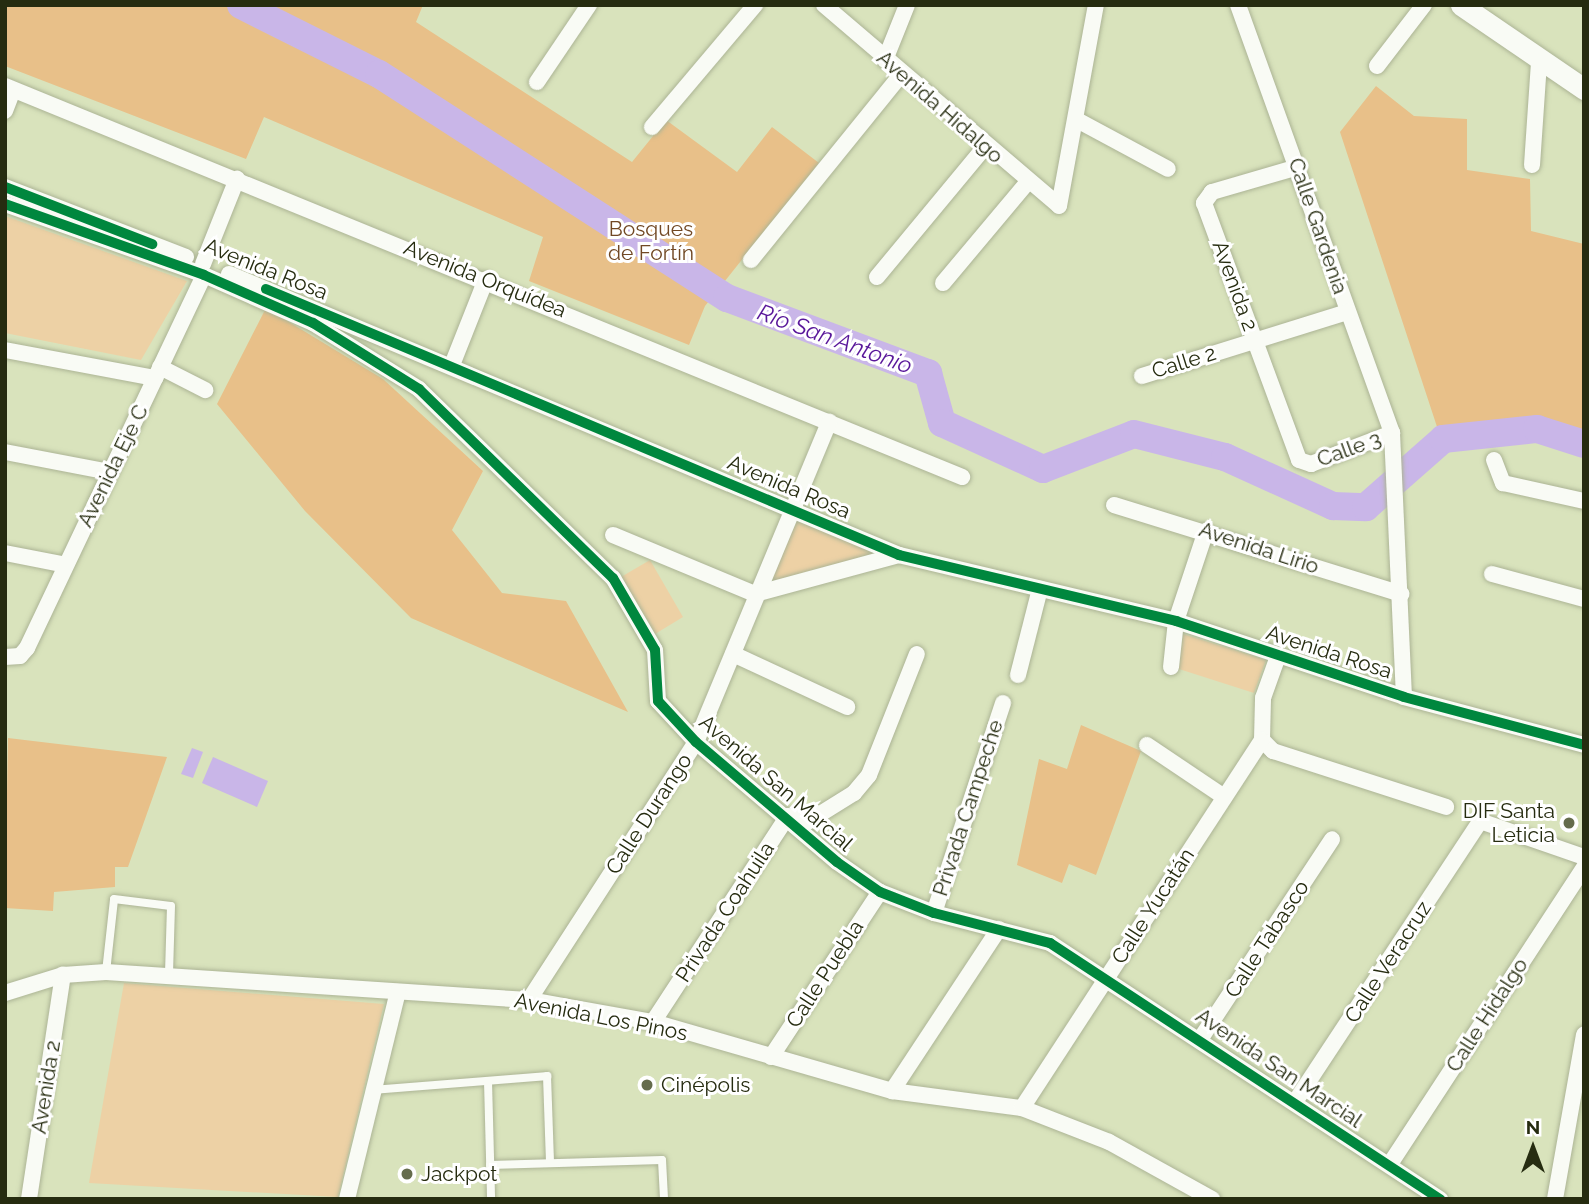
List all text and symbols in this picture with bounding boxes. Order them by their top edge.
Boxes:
street label: Avenida Hidalgo [872,45,1008,169]
street label: Calle Gardenia [1283,155,1353,297]
park label: Bosques de Fortín [608,216,694,266]
street label: Avenida Rosa [201,233,331,305]
street label: Avenida Orquídea [400,235,570,323]
street label: Avenida 2 [1207,237,1263,335]
water label: Río San Antonio [754,298,916,380]
street label: Calle 2 [1149,340,1219,384]
street label: Avenida Eje C [73,401,153,531]
street label: Calle 3 [1314,426,1384,472]
street label: Avenida Rosa [724,450,854,524]
street label: Avenida Lirio [1196,517,1322,579]
street label: Avenida Rosa [1263,620,1395,684]
street label: Avenida San Marcial [694,709,858,857]
street label: Privada Campeche [928,717,1008,899]
street label: Calle Durango [601,749,697,879]
place label: DIF Santa Leticia [1462,798,1555,848]
marker: DIF Santa Leticia [1561,815,1577,831]
street label: Privada Coahuila [670,837,780,987]
street label: Calle Yucatán [1106,843,1200,969]
street label: Calle Tabasco [1220,875,1314,1003]
street label: Calle Veracruz [1339,896,1437,1028]
street label: Calle Puebla [781,916,869,1032]
street label: Calle Hidalgo [1441,953,1533,1077]
street label: Avenida Los Pinos [512,988,690,1046]
street label: Avenida San Marcial [1191,1003,1367,1133]
street label: Avenida 2 [26,1038,66,1136]
place label: Cinépolis [661,1072,750,1098]
marker: Cinépolis [639,1077,655,1093]
north arrow [1498,1113,1568,1183]
text: N [1526,1116,1540,1138]
place label: Jackpot [421,1161,497,1187]
marker: Jackpot [399,1166,415,1182]

